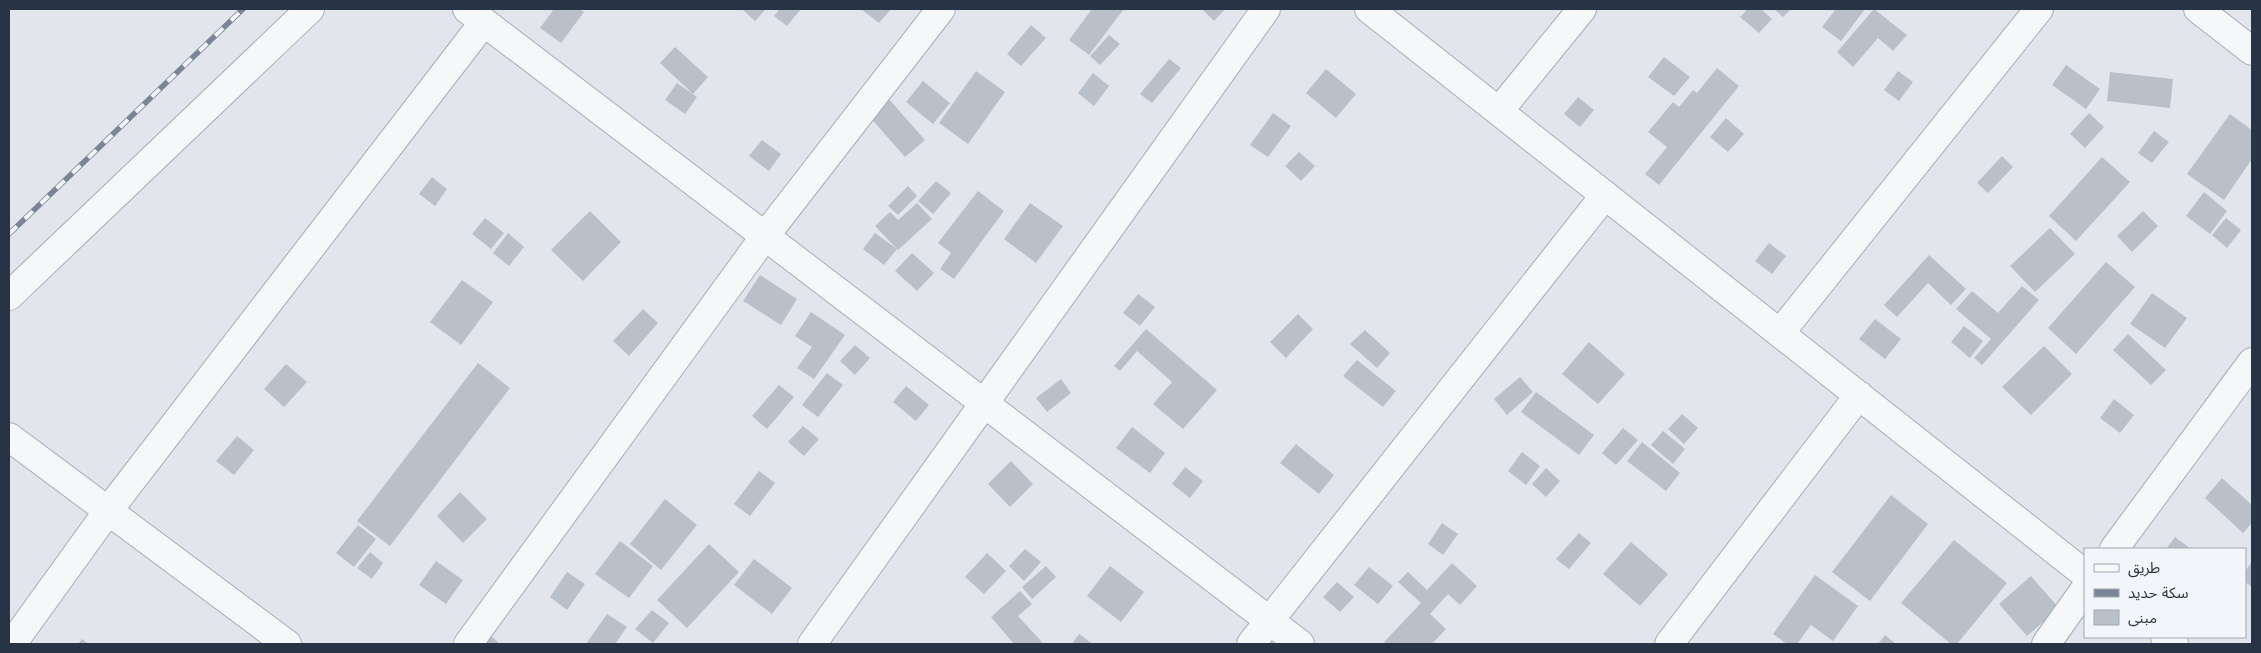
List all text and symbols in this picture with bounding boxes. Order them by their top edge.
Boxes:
legend [2084,548,2246,638]
text: طريق [2128,557,2160,579]
text: سكة حديد [2128,582,2189,604]
text: مبنى [2128,607,2157,629]

